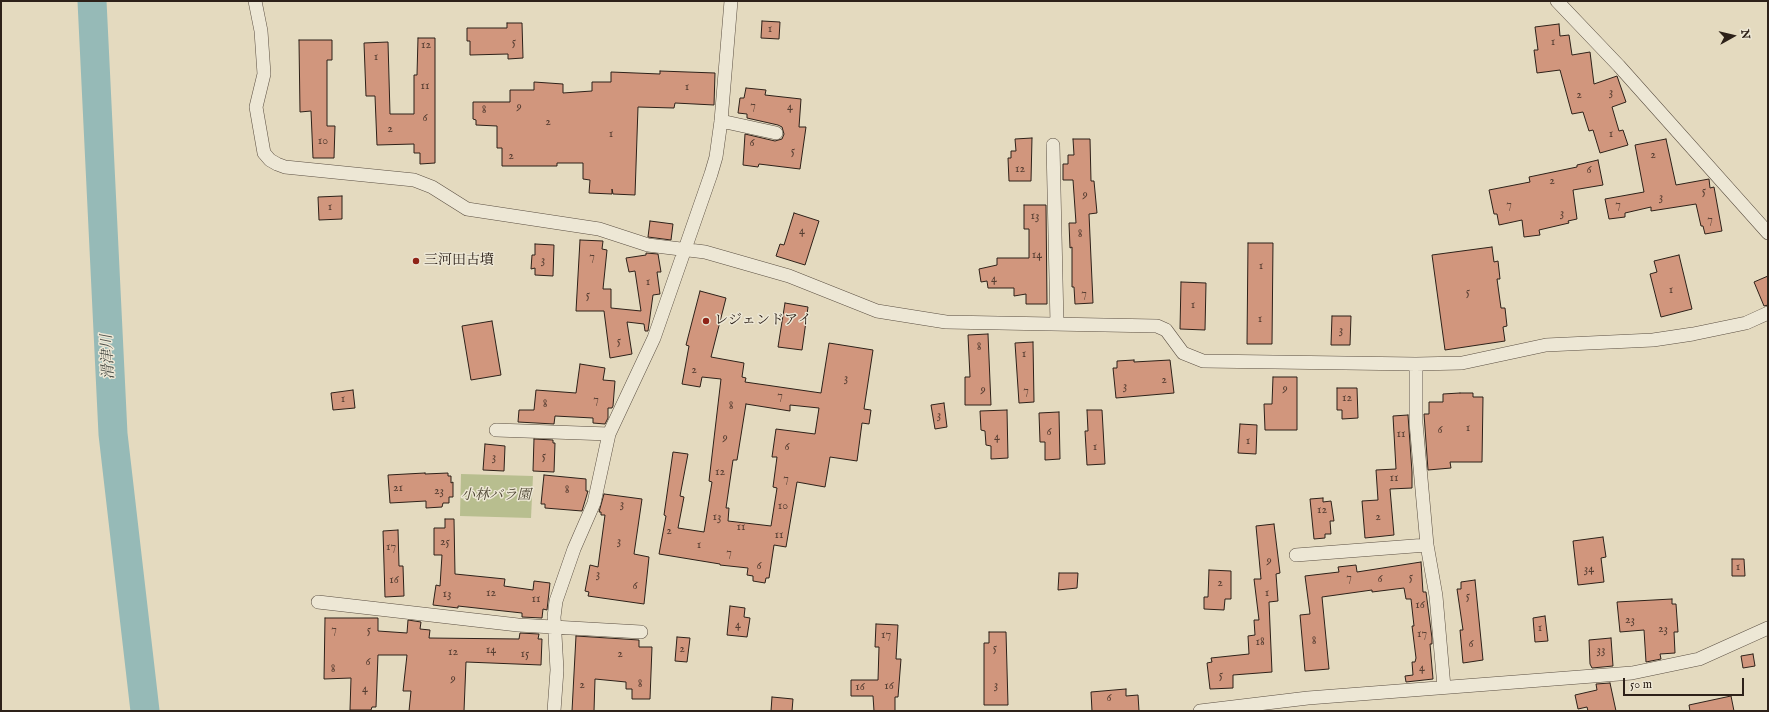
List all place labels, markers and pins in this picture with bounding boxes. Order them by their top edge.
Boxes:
place label: 三河田古墳 [424,253,494,269]
marker: 三河田古墳 [411,256,421,266]
place label: レジェンドアイ [714,313,812,329]
marker: レジェンドアイ [701,316,711,326]

